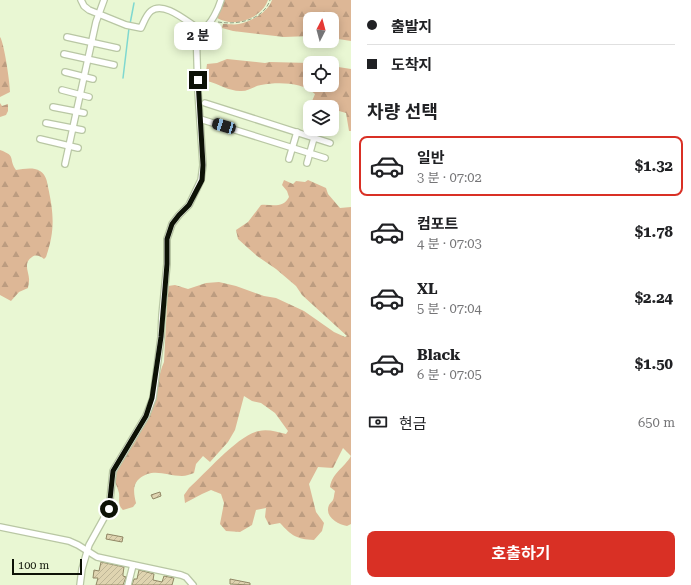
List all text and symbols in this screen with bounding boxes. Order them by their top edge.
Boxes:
north arrow [303,12,339,48]
map controls [303,12,339,136]
text: 출발지 [391,18,432,36]
callout: 2 분 [174,22,222,50]
text: 2 분 [187,28,209,43]
button: locate [303,56,339,92]
text: 도착지 [391,56,432,74]
route end [189,71,207,89]
button: layers [303,100,339,136]
text: 차량 선택 [367,101,438,122]
car [211,117,237,135]
icon: car [369,148,405,184]
text: 일반 [417,149,445,167]
text: $1.32 [635,157,673,175]
text: 3 분 · 07:02 [417,170,482,185]
icon: car [369,214,405,250]
text: 컴포트 [417,215,458,233]
text: $1.78 [635,223,673,241]
text: 4 분 · 07:03 [417,236,482,251]
icon: car [369,280,405,316]
text: XL [417,280,438,298]
text: $2.24 [635,289,673,307]
text: 5 분 · 07:04 [417,301,482,316]
icon: car [369,346,405,382]
text: Black [417,346,460,364]
text: $1.50 [635,355,673,373]
text: 6 분 · 07:05 [417,367,482,382]
icon: cash [367,411,389,433]
text: 현금 [399,415,427,433]
text: 650 m [638,415,675,430]
route start [100,500,118,518]
button: 호출하기 [367,531,675,577]
scale bar [12,557,82,576]
text: 100 m [18,559,49,572]

